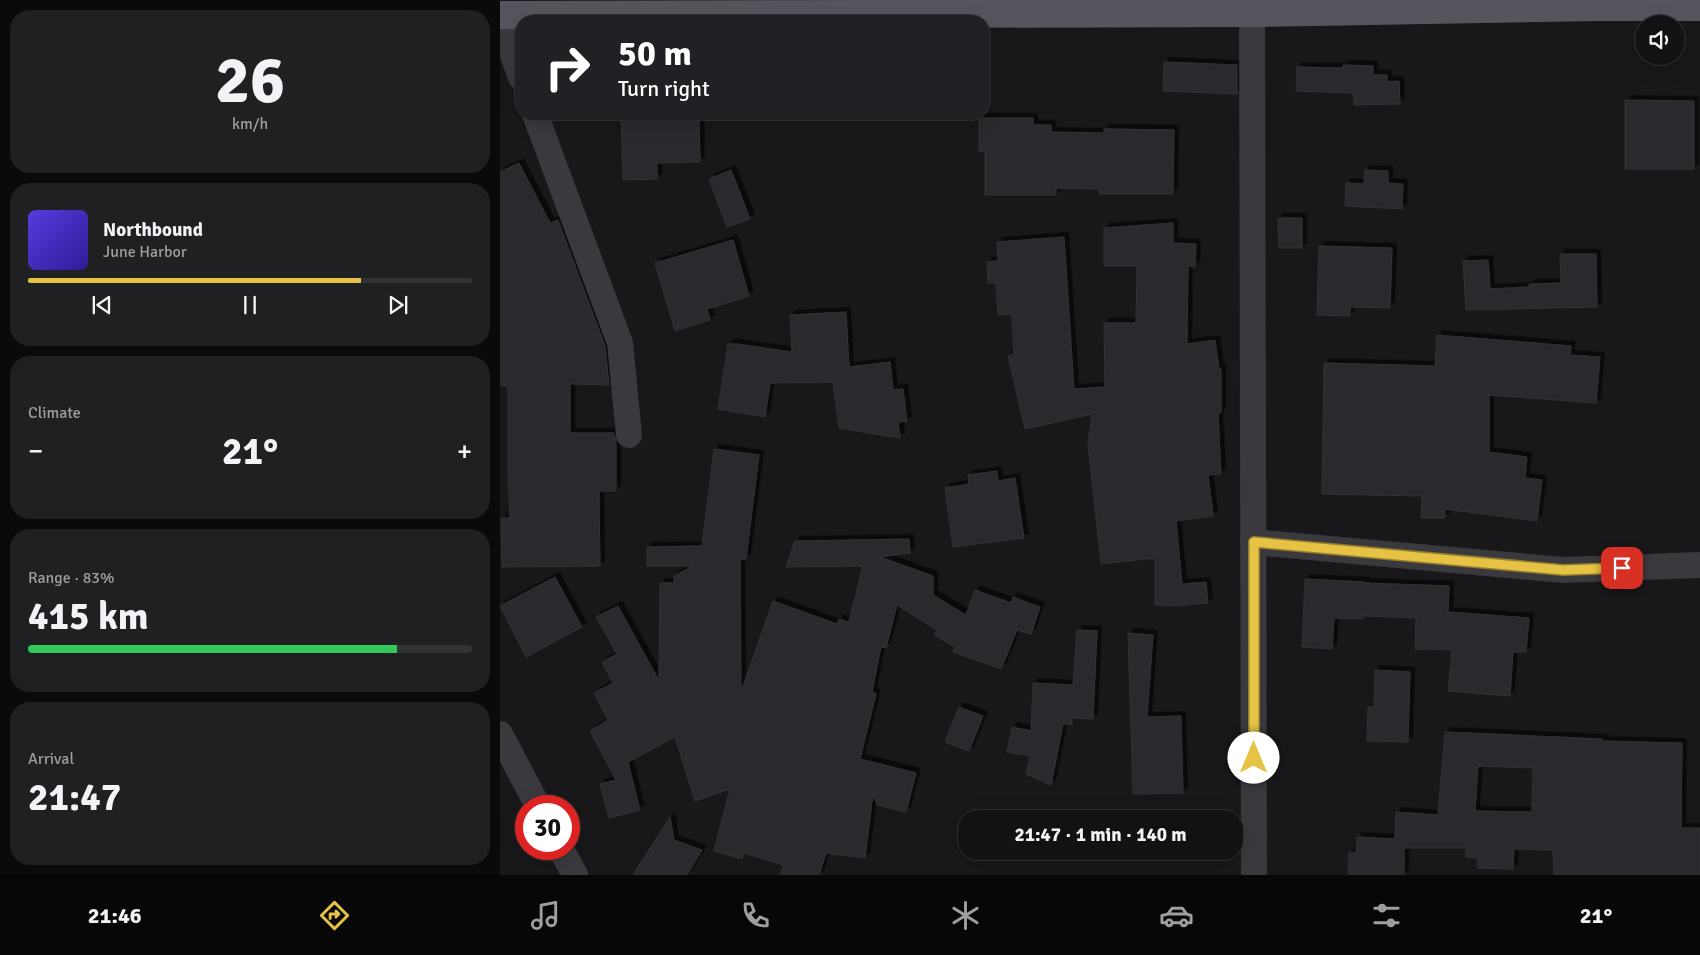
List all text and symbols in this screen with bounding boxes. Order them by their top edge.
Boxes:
map controls [1635,15,1685,65]
button: sound [1635,15,1685,65]
text: 50 m [618,32,692,75]
icon: right [535,35,600,100]
text: 26 [215,41,285,121]
text: Turn right [618,75,710,102]
text: km/h [232,114,268,134]
text: Northbound [103,218,203,242]
text: June Harbor [103,242,187,262]
icon: previous [88,291,116,319]
icon: pause [236,291,264,319]
icon: next [384,291,412,319]
text: Climate [28,403,81,423]
text: 21° [222,428,278,475]
text: − [28,434,43,468]
text: + [457,434,472,468]
pin [1601,547,1643,589]
icon: arrive [1608,554,1636,582]
text: Range · 83% [28,568,114,588]
text: 415 km [28,593,149,640]
position arrow [1227,731,1279,783]
text: Arrival [28,749,74,769]
text: 21:47 [28,774,121,821]
speed limit sign: 30 [515,795,580,860]
text: 21:47 · 1 min · 140 m [1014,823,1187,847]
icon: directions [317,898,352,933]
icon: music [528,898,563,933]
icon: phone [738,898,773,933]
icon: climate [948,898,983,933]
icon: car [1159,898,1194,933]
icon: filters [1369,898,1404,933]
text: 21:46 [88,902,142,929]
text: 21° [1580,902,1612,929]

